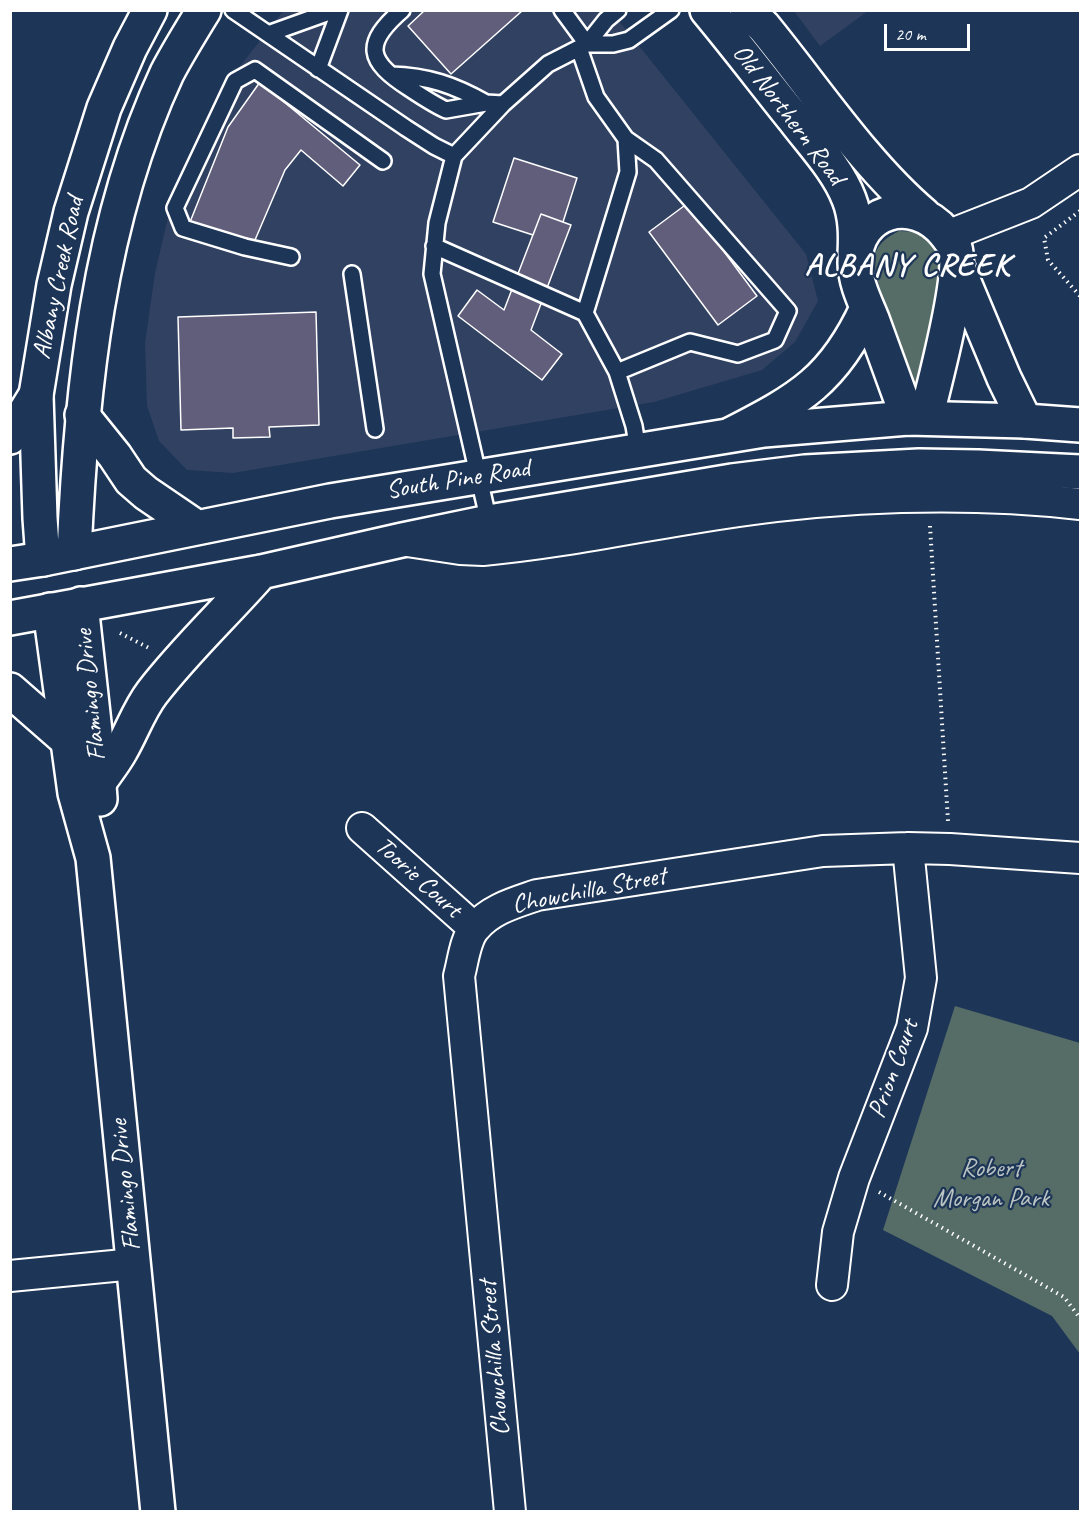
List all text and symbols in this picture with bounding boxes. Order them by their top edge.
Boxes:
scale bar [887,12,972,50]
text: 20 m [895,23,926,45]
street label: Old Northern Road [725,38,851,192]
street label: Albany Creek Road [27,194,91,362]
district label: ALBANY CREEK [806,248,1010,286]
street label: South Pine Road [384,453,532,507]
street label: Flamingo Drive [69,628,113,762]
street label: Toorie Court [368,831,468,925]
street label: Chowchilla Street [509,861,669,921]
street label: Prion Court [862,1015,926,1123]
street label: Flamingo Drive [104,1118,148,1252]
park label: Robert Morgan Park [933,1153,1049,1214]
street label: Chowchilla Street [473,1279,517,1437]

